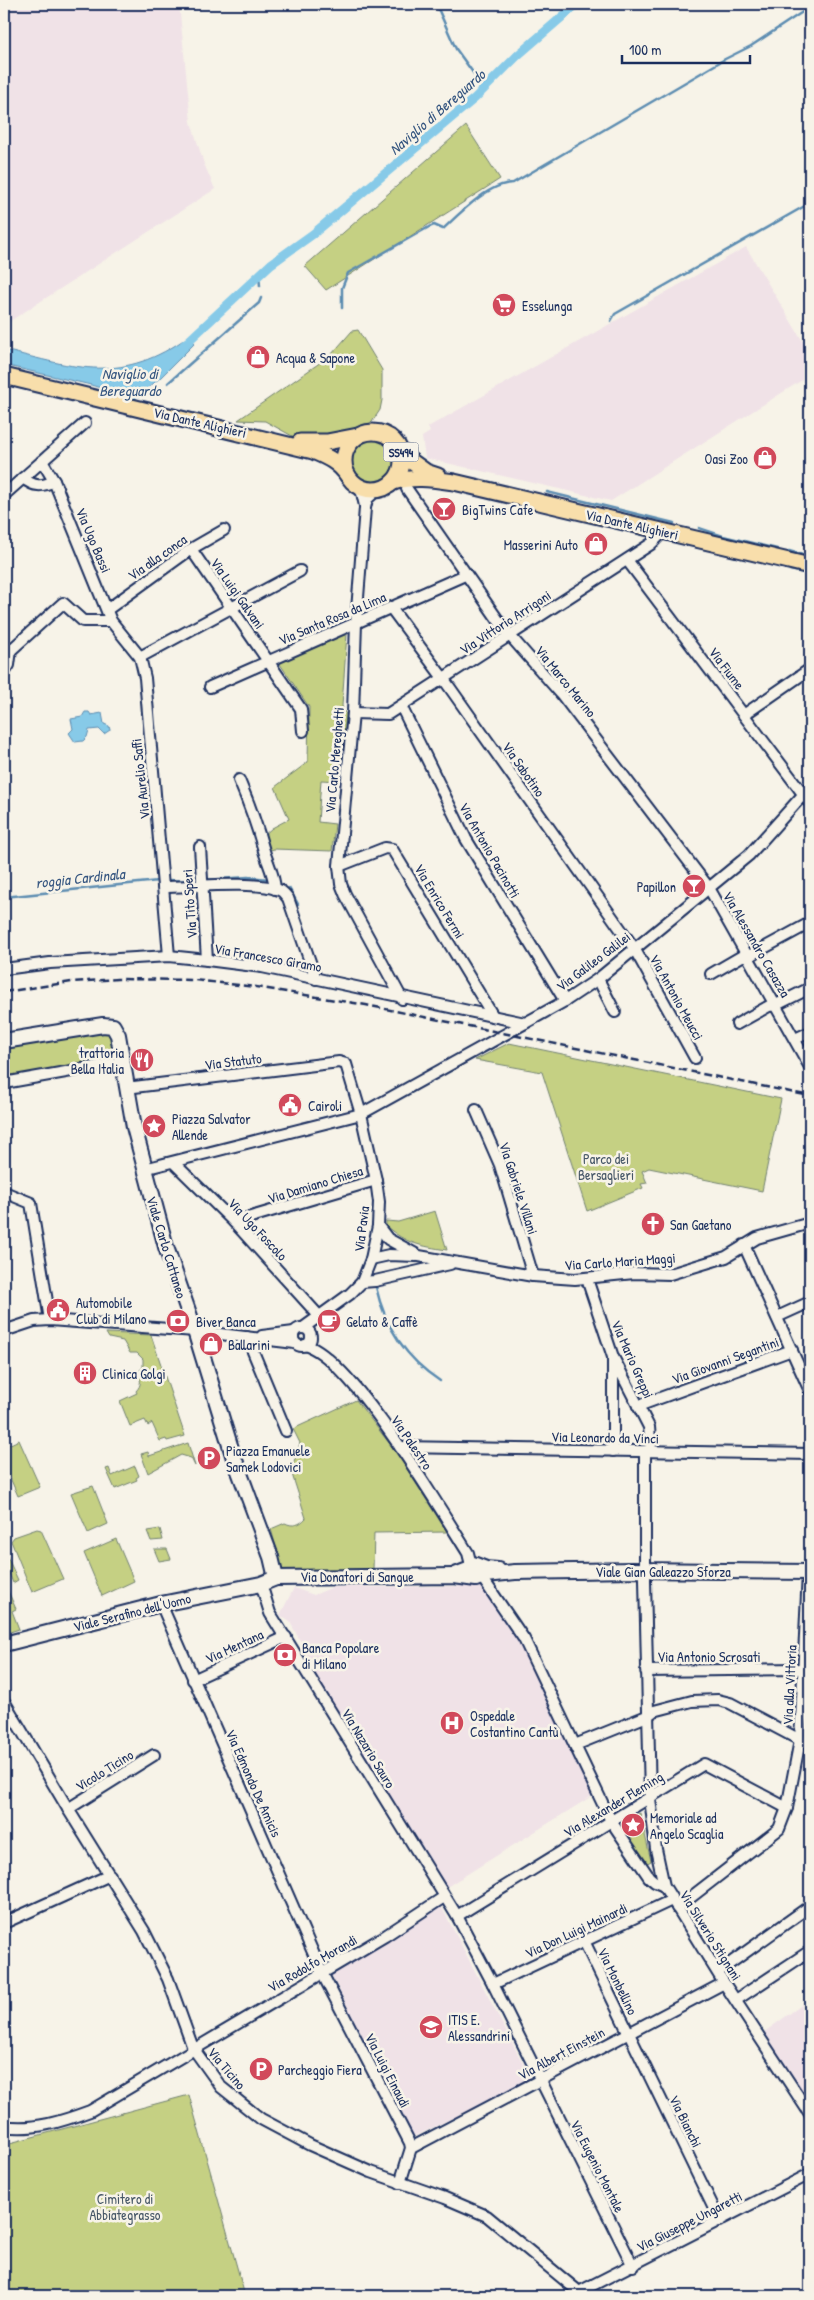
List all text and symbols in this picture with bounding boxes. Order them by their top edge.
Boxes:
scale bar [622,32,749,64]
text: 100 m [629,39,662,60]
water label: Naviglio di Bereguardo [384,64,490,160]
supermarket icon: Esselunga [491,292,517,318]
place label: Esselunga [522,296,572,316]
shop icon: Acqua & Sapone [245,344,271,370]
place label: Acqua & Sapone [276,348,356,368]
water label: Naviglio di Bereguardo [99,363,162,401]
street label: Via Dante Alighieri [151,402,248,443]
road number: SS494 [384,442,418,462]
shop icon: Oasi Zoo [752,445,778,471]
place label: Oasi Zoo [705,449,748,468]
bar icon: BigTwins Cafe [431,496,457,522]
place label: BigTwins Cafe [462,500,534,520]
street label: Via Dante Alighieri [583,504,680,545]
street label: Via Ugo Bassi [71,505,116,576]
street label: Via alla conca [124,529,191,584]
shop icon: Masserini Auto [583,531,609,557]
place label: Masserini Auto [504,535,578,554]
street label: Via Luigi Galvani [206,554,270,633]
street label: Via Vittorio Arrigoni [456,585,555,660]
street label: Via Santa Rosa da Lima [275,587,389,649]
street label: Via Marco Marino [531,641,601,721]
street label: Via Fiume [705,643,750,694]
street label: Via Carlo Mereghetti [320,706,349,814]
street label: Via Aurelio Saffi [126,738,154,820]
street label: Via Sabotino [498,738,550,801]
street label: Via Antonio Pacinotti [455,799,525,901]
street label: Via Enrico Fermi [410,860,470,942]
water label: roggia Cardinala [34,863,128,893]
street label: Via Tito Speri [177,869,202,939]
bar icon: Papillon [681,873,707,899]
place label: Papillon [637,877,676,897]
street label: Via Alessandro Casazza [719,887,795,1001]
street label: Via Galileo Galilei [552,927,634,995]
street label: Via Francesco Giramo [213,938,324,976]
street label: Via Antonio Meucci [646,951,708,1043]
place label: trattoria Bella Italia [71,1043,125,1078]
restaurant icon: trattoria Bella Italia [129,1047,155,1073]
street label: Via Statuto [203,1048,263,1074]
public building icon: Cairoli [277,1092,303,1118]
place label: Cairoli [308,1096,342,1115]
place label: Piazza Salvator Allende [172,1109,251,1144]
place icon: Piazza Salvator Allende [141,1113,167,1139]
street label: Via Gabriele Villani [495,1139,543,1237]
park label: Parco dei Bersaglieri [578,1149,634,1185]
street label: Via Damiano Chiesa [265,1160,365,1207]
street label: Viale Carlo Cattaneo [142,1194,192,1301]
street label: Via Ugo Foscolo [223,1194,292,1265]
street label: Via Pavia [349,1204,373,1253]
church icon: San Gaetano [640,1211,666,1237]
place label: San Gaetano [670,1215,732,1234]
street label: Via Carlo Maria Maggi [564,1248,676,1275]
place label: Automobile Club di Milano [76,1293,147,1328]
public building icon: Automobile Club di Milano [45,1297,71,1323]
bank icon: Biver Banca [165,1308,191,1334]
cafe icon: Gelato & Caffè [316,1308,342,1334]
place label: Biver Banca [196,1312,256,1331]
place label: Gelato & Caffè [346,1312,418,1331]
street label: Via Mario Greppi [606,1317,659,1402]
shop icon: Ballarini [198,1331,224,1357]
street label: Via Giovanni Segantini [669,1332,782,1389]
place label: Ballarini [228,1335,270,1354]
building icon: Clinica Golgi [72,1360,98,1386]
place label: Clinica Golgi [102,1364,166,1384]
street label: Via Palestro [387,1411,438,1474]
street label: Via Leonardo da Vinci [551,1427,659,1447]
place label: Piazza Emanuele Samek Lodovici [226,1441,310,1476]
parking icon: Piazza Emanuele Samek Lodovici [196,1445,222,1471]
street label: Viale Gian Galeazzo Sforza [595,1562,731,1581]
street label: Via Donatori di Sangue [300,1567,414,1587]
street label: Viale Serafino dell'Uomo [71,1588,193,1636]
street label: Via Mentana [202,1624,267,1668]
place label: Banca Popolare di Milano [302,1638,380,1673]
bank icon: Banca Popolare di Milano [272,1642,298,1668]
street label: Via alla Vittoria [777,1644,801,1726]
street label: Via Antonio Scrosati [657,1647,761,1666]
street label: Via Nazario Sauro [338,1705,401,1792]
place label: Ospedale Costantino Cantù [470,1706,559,1741]
hospital icon: Ospedale Costantino Cantù [439,1710,465,1736]
street label: Via Edmondo De Amicis [222,1726,286,1840]
street label: Vicolo Ticino [71,1745,137,1795]
street label: Via Alexander Fleming [560,1767,667,1842]
place label: Memoriale ad Angelo Scaglia [650,1808,724,1844]
place icon: Memoriale ad Angelo Scaglia [620,1812,646,1838]
street label: Via Silverio Stignani [675,1886,746,1984]
street label: Via Don Luigi Mainardi [522,1898,631,1963]
street label: Via Rodolfo Morandi [264,1930,360,1996]
street label: Via Monbellino [594,1944,643,2018]
place label: ITIS E. Alessandrini [448,2010,510,2045]
school or university icon: ITIS E. Alessandrini [418,2014,444,2040]
street label: Via Albert Einstein [514,2022,608,2084]
street label: Via Luigi Einaudi [360,2029,415,2111]
street label: Via Ticino [204,2043,251,2094]
parking icon: Parcheggio Fiera [248,2056,274,2082]
place label: Parcheggio Fiera [278,2060,362,2080]
street label: Via Bianchi [665,2092,707,2150]
street label: Via Eugenio Montale [566,2116,630,2216]
street label: Via Giuseppe Ungaretti [633,2186,746,2257]
park label: Cimitero di Abbiategrasso [90,2189,161,2225]

